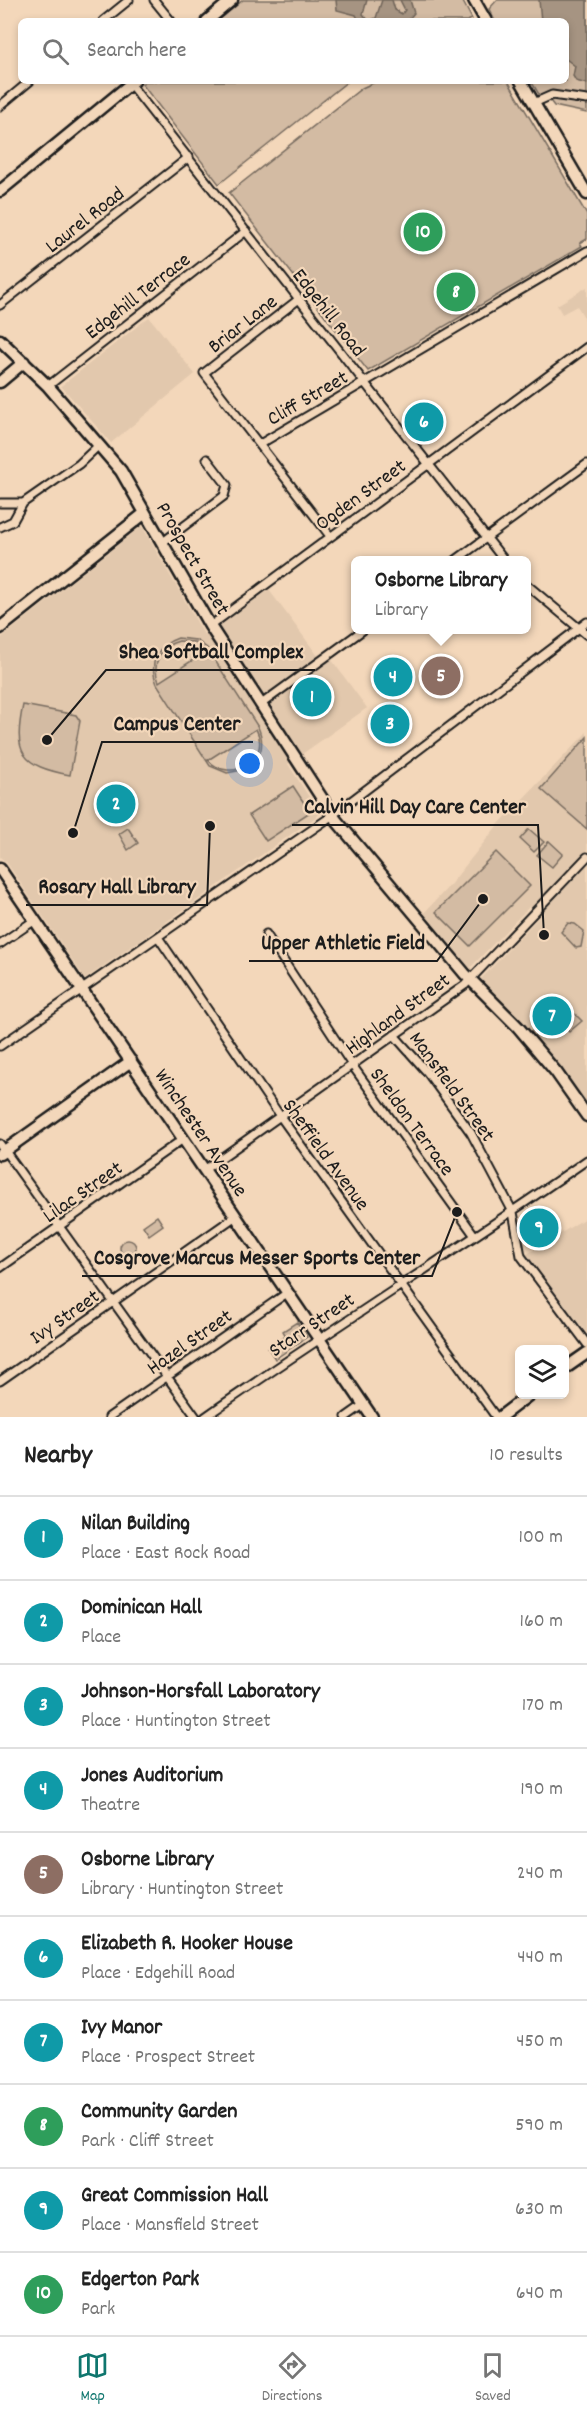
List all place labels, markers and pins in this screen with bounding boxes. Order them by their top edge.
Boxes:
pin: 10 [404,210,442,254]
pin: 8 [436,270,476,314]
pin: 6 [404,400,444,444]
callout: Shea Softball Complex [106,630,315,670]
pin: 4 [374,654,412,700]
pin: 5 [422,654,460,698]
pin: 1 [292,674,332,720]
callout: Campus Center [102,702,253,742]
pin: 3 [370,702,410,746]
pin: 2 [96,782,136,826]
callout: Calvin Hill Day Care Center [292,785,538,825]
callout: Rosary Hall Library [26,865,207,905]
callout: Upper Athletic Field [249,921,437,961]
pin: 7 [532,994,572,1038]
pin: 9 [520,1206,558,1250]
callout: Cosgrove Marcus Messer Sports Center [82,1236,432,1276]

